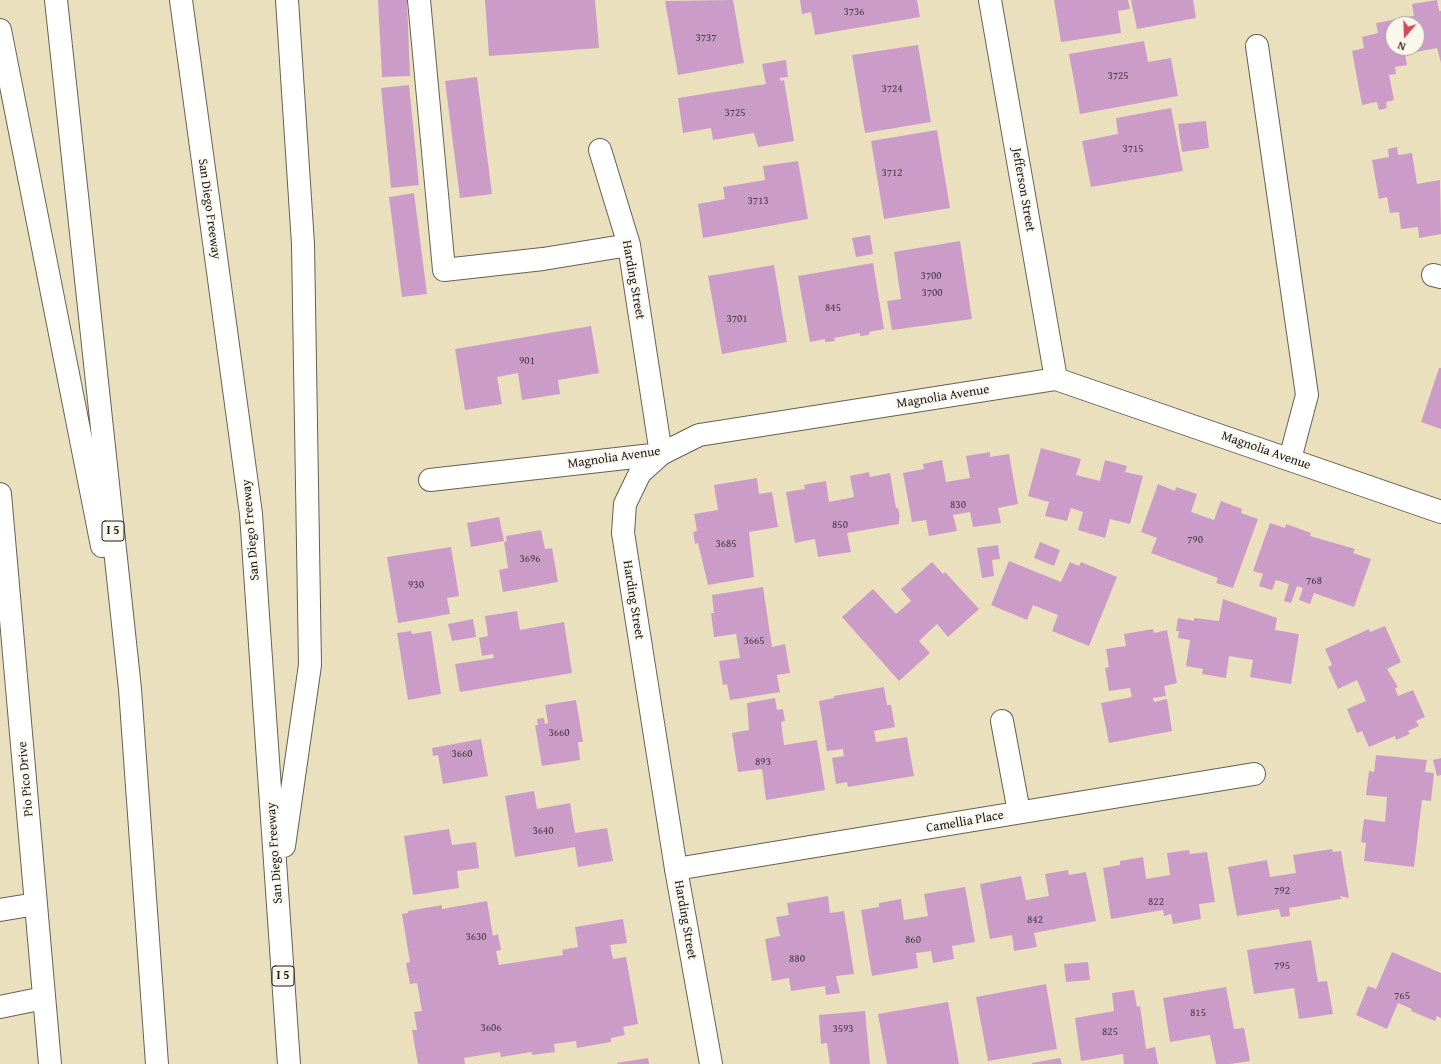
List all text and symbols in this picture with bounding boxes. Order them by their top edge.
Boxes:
house number: 3736 [843,5,865,19]
north arrow [1385,16,1425,56]
house number: 3737 [695,31,717,45]
text: N [1395,38,1408,55]
house number: 3725 [1107,69,1129,83]
house number: 3724 [881,82,903,96]
house number: 3725 [724,106,746,120]
house number: 3715 [1122,142,1144,156]
street label: Jefferson Street [1008,147,1038,233]
street label: San Diego Freeway [194,158,224,260]
house number: 3712 [881,166,903,180]
house number: 3713 [747,194,769,208]
street label: Harding Street [618,239,648,321]
house number: 3700 [920,269,942,283]
house number: 3700 [921,286,943,300]
house number: 845 [825,301,841,315]
house number: 3701 [726,312,748,326]
house number: 901 [519,354,535,368]
street label: Magnolia Avenue [896,382,990,412]
street label: Magnolia Avenue [1219,428,1313,474]
street label: Magnolia Avenue [567,444,661,472]
street label: San Diego Freeway [239,479,263,581]
house number: 830 [950,498,966,512]
house number: 850 [832,518,848,532]
road number: I 5 [102,521,124,541]
house number: 790 [1187,533,1203,547]
house number: 3685 [715,537,737,551]
house number: 3696 [519,552,541,566]
street label: Harding Street [619,559,647,641]
house number: 768 [1306,574,1322,588]
house number: 930 [408,578,424,592]
house number: 3665 [743,634,765,648]
house number: 3660 [548,726,570,740]
street label: Pio Pico Drive [15,741,37,817]
house number: 3660 [451,747,473,761]
house number: 893 [755,755,771,769]
street label: San Diego Freeway [264,802,286,904]
street label: Camellia Place [925,807,1005,837]
house number: 3640 [532,824,554,838]
street label: Harding Street [670,879,700,961]
house number: 792 [1274,884,1290,898]
house number: 822 [1148,895,1164,909]
house number: 842 [1027,913,1043,927]
house number: 3630 [465,930,487,944]
house number: 860 [905,933,921,947]
house number: 880 [789,952,805,966]
house number: 795 [1274,959,1290,973]
road number: I 5 [272,966,294,986]
house number: 765 [1394,989,1410,1003]
house number: 815 [1190,1006,1206,1020]
house number: 3606 [480,1021,502,1035]
house number: 3593 [832,1022,854,1036]
house number: 825 [1102,1025,1118,1039]

